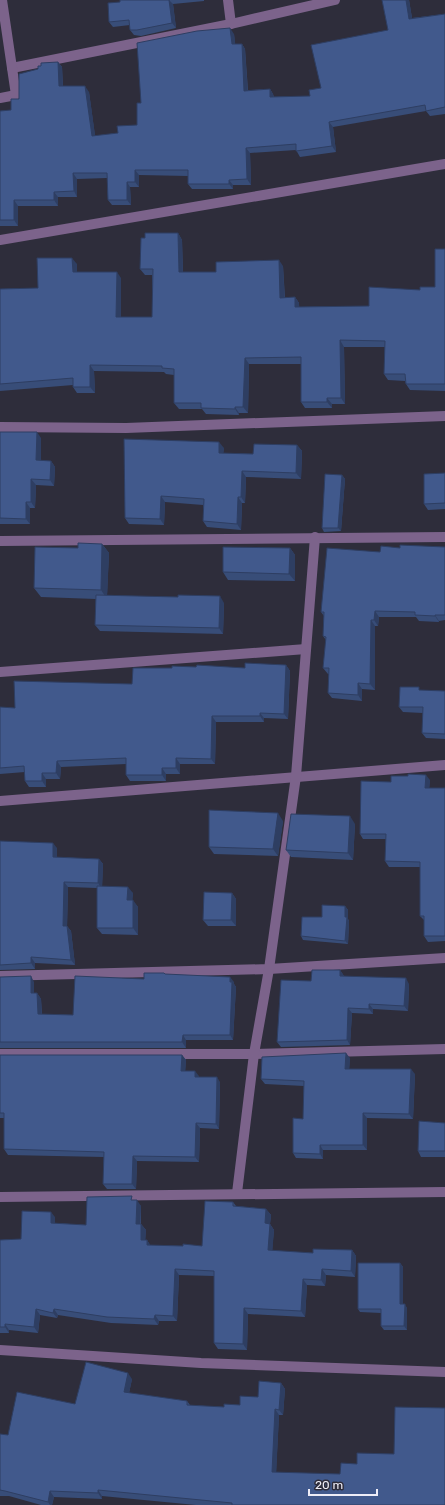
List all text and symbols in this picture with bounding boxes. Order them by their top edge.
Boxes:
scale bar [309,1471,377,1497]
text: 20 m [315,1478,343,1492]

